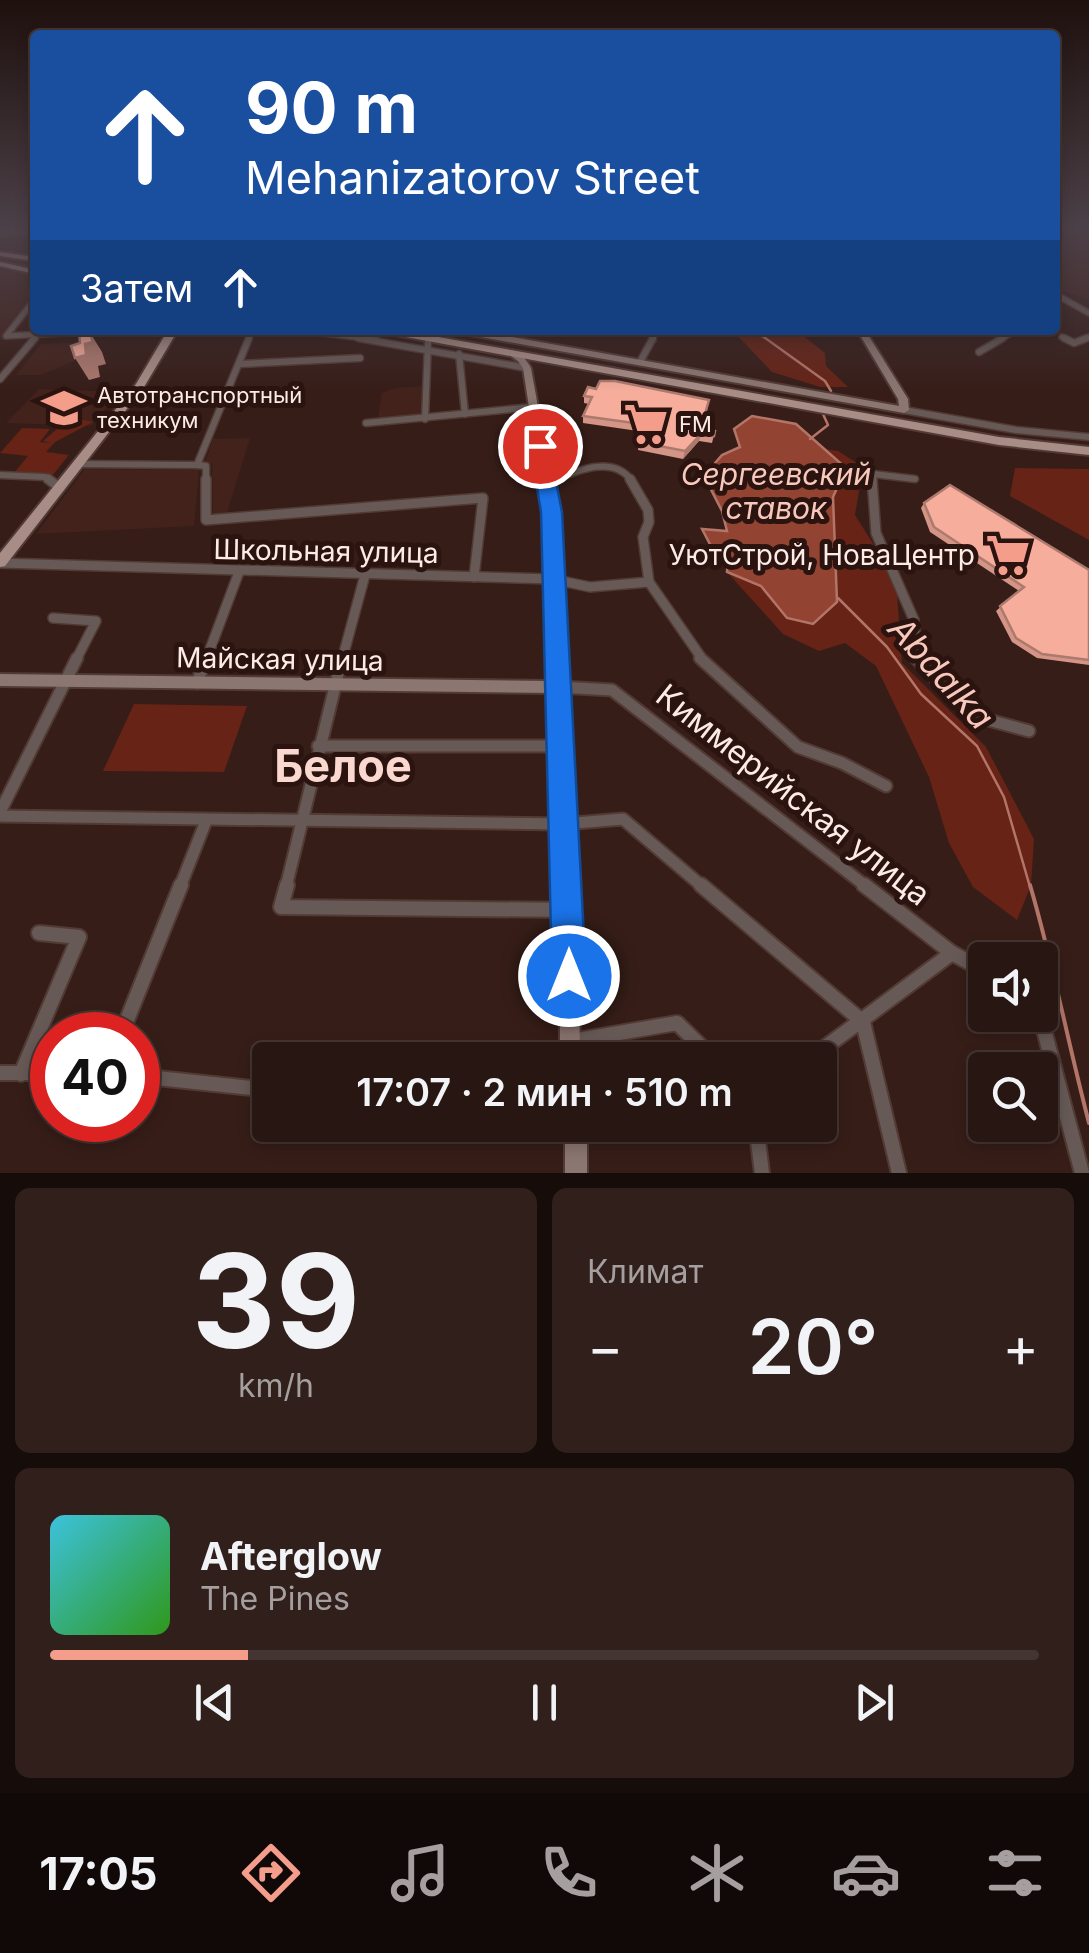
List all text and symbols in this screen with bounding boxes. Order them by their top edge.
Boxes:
text: 90 m [245,65,418,150]
icon: ahead [80,70,210,200]
text: Mehanizatorov Street [245,150,700,205]
icon: ahead [213,260,268,315]
text: Затем [80,265,193,311]
place label: Автотранспортный техникум [97,382,302,433]
school or university icon: Автотранспортный техникум [40,384,88,432]
supermarket icon: FM [622,400,670,448]
pin [498,404,583,489]
place label: FM [679,411,712,437]
icon: arrive [513,419,568,474]
water label: Сергеевский ставок [681,456,871,526]
supermarket icon: УютСтрой, НоваЦентр [984,531,1032,579]
street label: Школьная улица [213,532,439,570]
place label: УютСтрой, НоваЦентр [669,538,975,572]
water label: Abdalka [880,607,1003,737]
street label: Майская улица [176,640,384,678]
street label: Киммерийская улица [648,675,938,914]
district label: Белое [274,738,412,793]
position arrow [517,924,621,1028]
map controls [968,942,1058,1142]
button: sound [968,942,1058,1032]
speed limit sign: 40 [30,1012,160,1142]
button: search [968,1052,1058,1142]
text: 17:07 · 2 мин · 510 m [356,1069,733,1115]
text: 39 [192,1222,360,1379]
text: Климат [587,1252,703,1291]
text: 20° [748,1301,878,1392]
text: − [587,1314,623,1380]
text: + [1003,1314,1039,1380]
text: km/h [238,1366,314,1405]
text: Afterglow [200,1533,382,1579]
text: The Pines [200,1579,350,1618]
icon: previous [187,1675,242,1730]
icon: pause [517,1675,572,1730]
icon: next [847,1675,902,1730]
icon: directions [236,1838,306,1908]
icon: music [385,1838,455,1908]
icon: phone [534,1838,604,1908]
icon: climate [682,1838,752,1908]
icon: car [831,1838,901,1908]
icon: filters [980,1838,1050,1908]
text: 17:05 [39,1846,158,1901]

